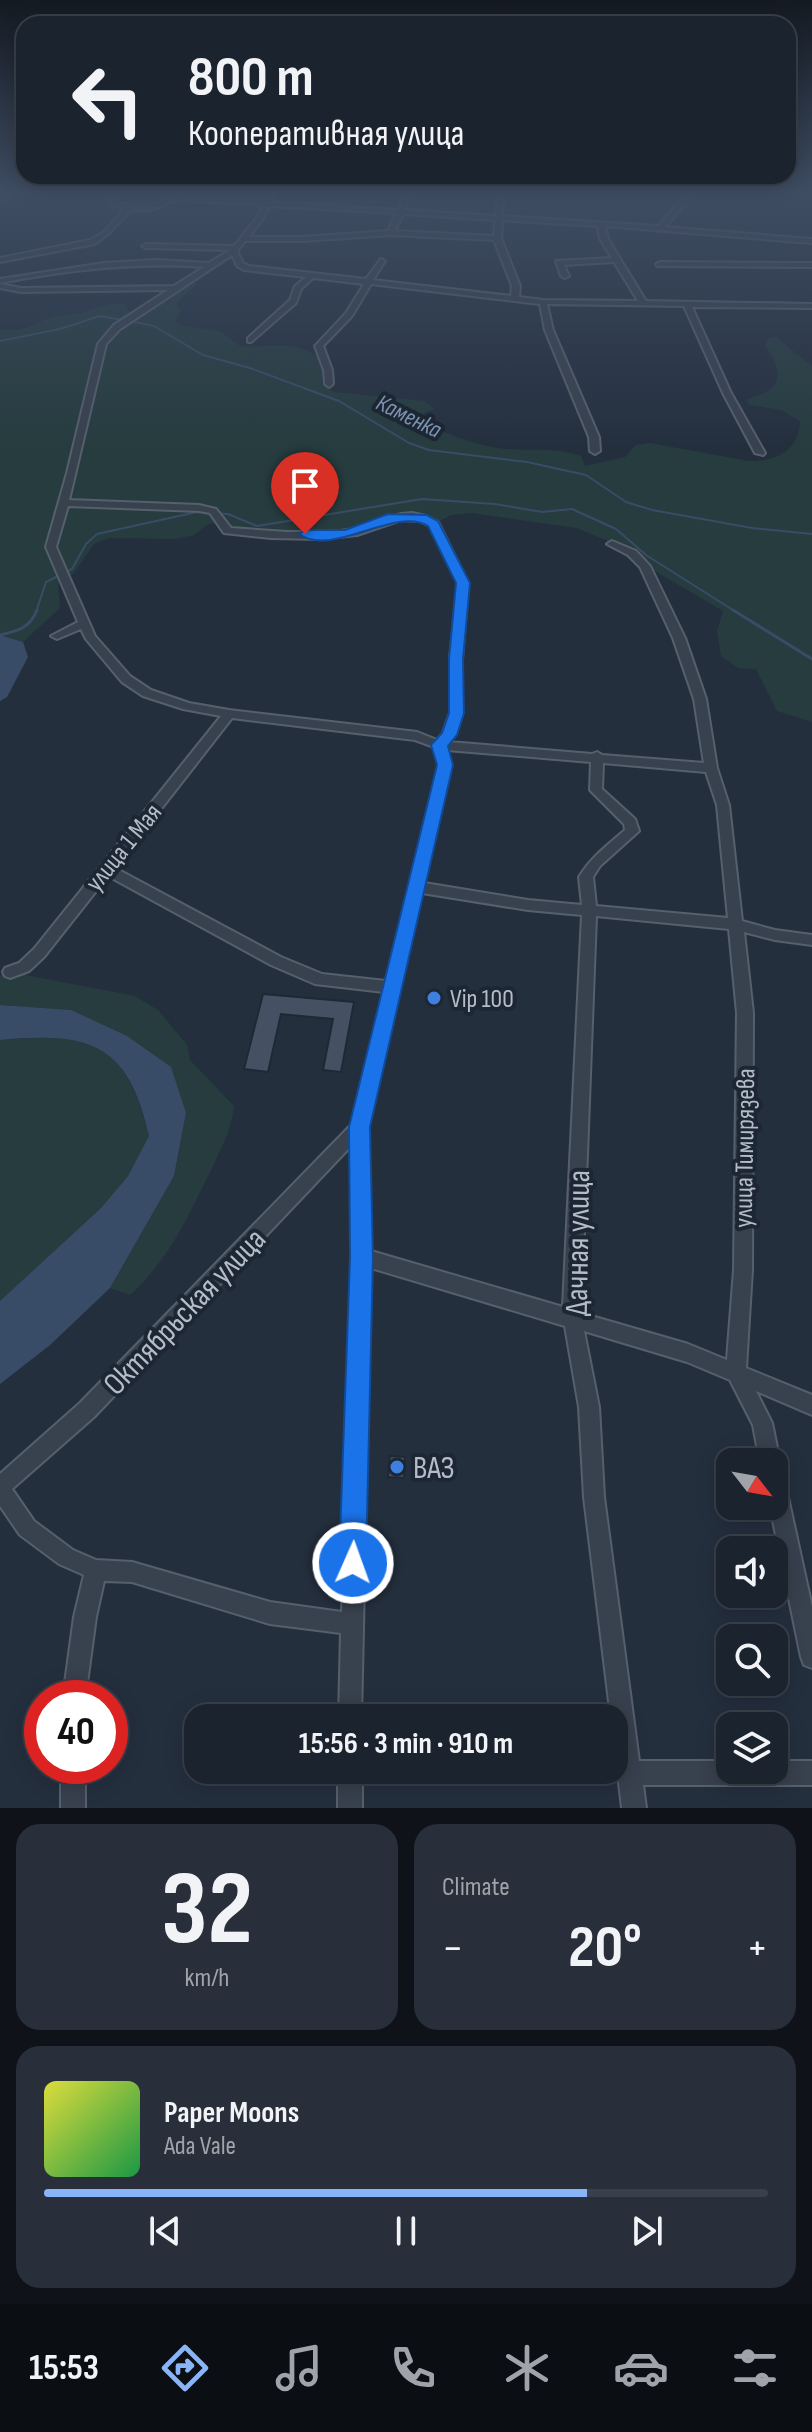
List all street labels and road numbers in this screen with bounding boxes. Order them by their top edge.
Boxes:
street label: улица 1 Мая [79,798,169,898]
street label: улица Тимирязева [729,1068,762,1228]
street label: Дачная улица [558,1170,599,1316]
street label: Октябрьская улица [96,1221,274,1404]

